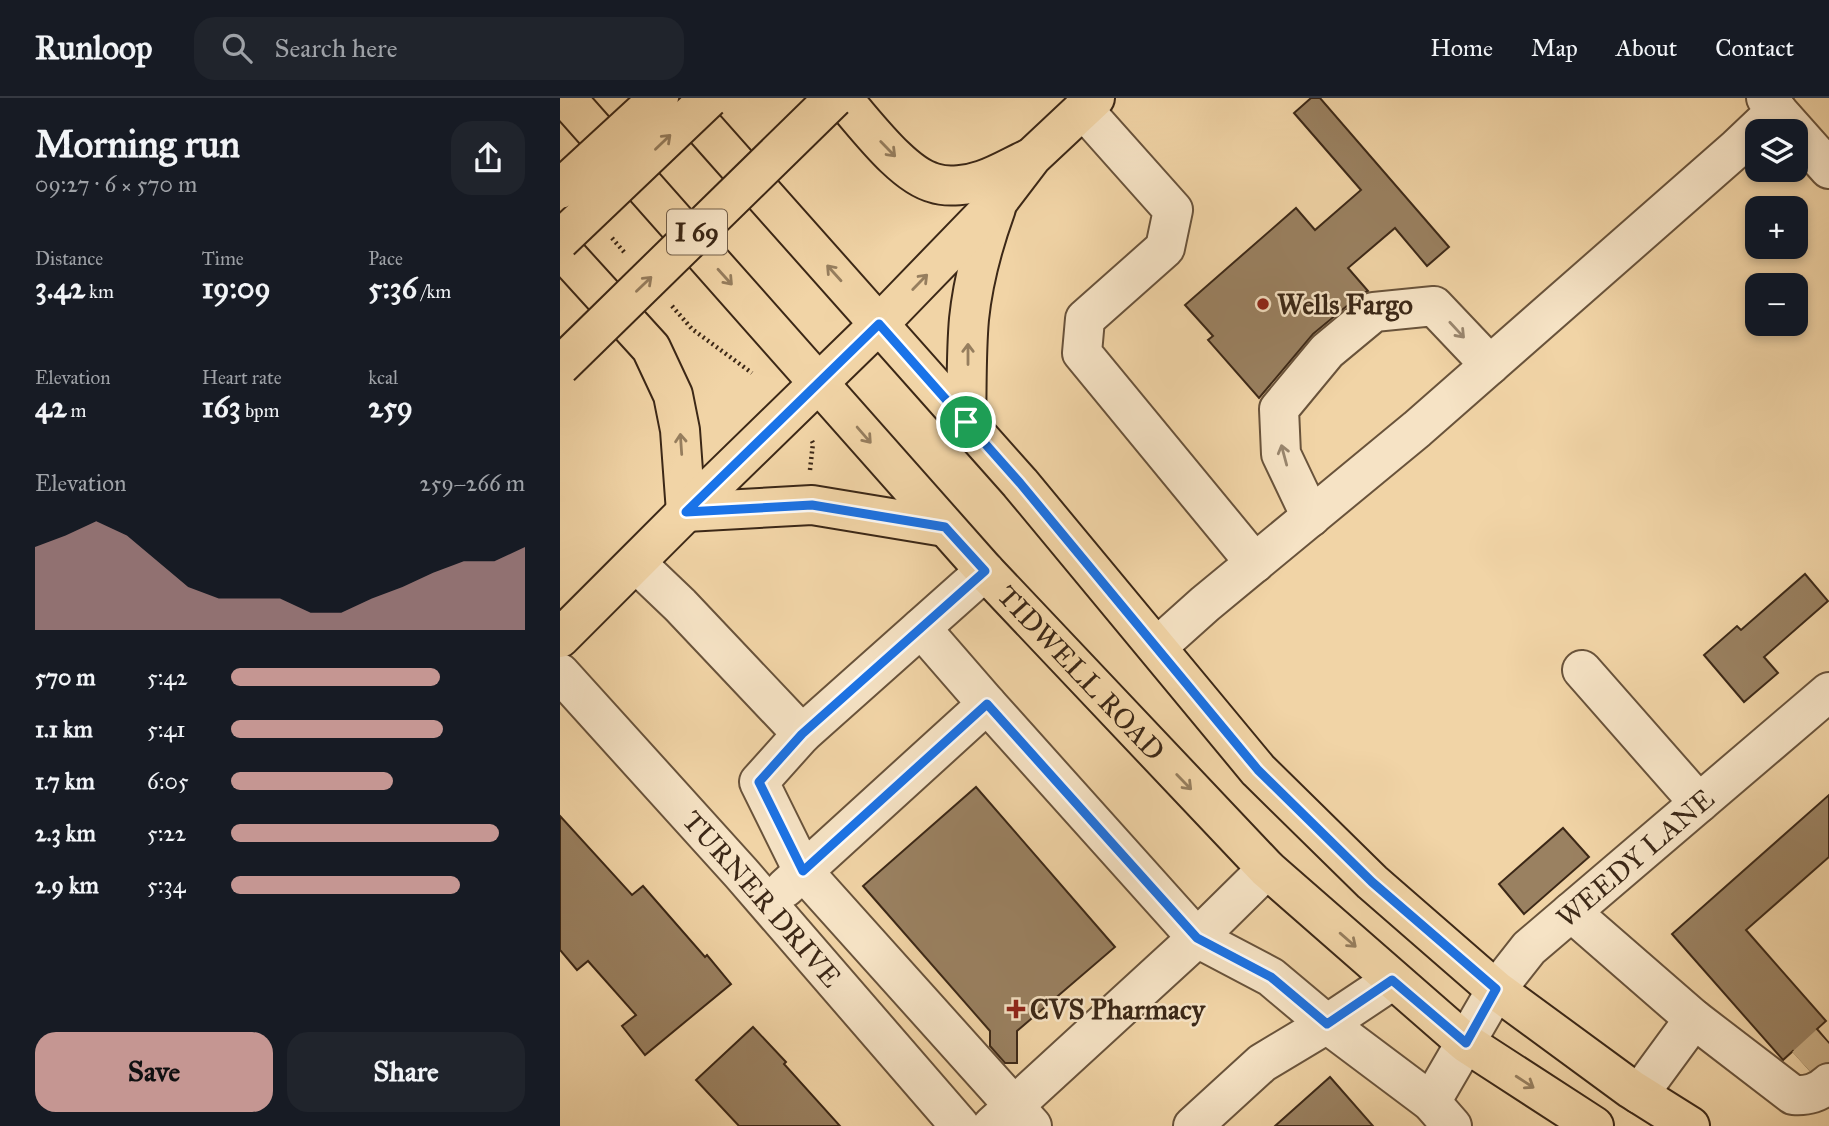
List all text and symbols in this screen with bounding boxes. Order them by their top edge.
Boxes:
search box [194,17,684,80]
text: Runloop [35,28,152,68]
icon: search [218,29,256,67]
text: Search here [274,32,397,64]
text: Home [1430,33,1493,63]
text: Map [1531,33,1578,63]
text: About [1616,33,1677,63]
text: Contact [1715,33,1794,63]
map controls [1745,119,1808,336]
button: layers [1745,119,1808,182]
text: Morning run [35,121,240,167]
button: share [451,121,525,195]
one-way arrow [654,134,671,151]
one-way arrow [879,140,896,157]
text: 09:27 · 6 × 570 m [35,170,197,198]
button: + [1745,196,1808,259]
road number: I 69 [667,209,727,254]
text: Distance [35,247,103,270]
text: Time [202,247,244,270]
text: Pace [368,247,403,270]
one-way arrow [826,264,842,282]
one-way arrow [717,268,733,286]
text: 3.42 [35,270,85,306]
text: 19:09 [202,270,271,306]
text: 5:36 [368,270,417,306]
button: − [1745,273,1808,336]
one-way arrow [911,274,928,291]
one-way arrow [635,275,652,292]
text: km [85,280,114,303]
text: /km [417,280,451,303]
place label: Wells Fargo [1277,287,1413,322]
marker: Wells Fargo [1255,296,1271,312]
one-way arrow [1448,321,1465,338]
one-way arrow [961,343,975,366]
text: Elevation [35,366,110,389]
text: Heart rate [202,366,282,389]
text: kcal [368,366,398,389]
text: 42 [35,389,67,425]
text: 163 [202,389,241,425]
text: 259 [368,389,413,425]
pin [936,392,996,452]
text: m [67,399,87,422]
text: bpm [241,399,280,422]
icon: arrive [947,403,985,441]
one-way arrow [856,426,872,444]
one-way arrow [674,433,687,456]
one-way arrow [1277,444,1290,466]
text: Elevation [35,469,126,497]
text: 259–266 m [420,469,525,497]
street label: TIDWELL ROAD [990,578,1172,768]
text: 570 m [35,663,96,691]
text: 5:42 [147,663,188,691]
text: 1.1 km [35,715,93,743]
text: 5:41 [147,715,185,743]
text: 1.7 km [35,767,95,795]
text: 6:05 [147,767,189,795]
one-way arrow [1176,773,1193,790]
street label: WEEDY LANE [1549,781,1721,935]
street label: TURNER DRIVE [675,803,849,994]
text: 2.3 km [35,819,96,847]
text: 5:22 [147,819,186,847]
text: 2.9 km [35,871,99,899]
text: 5:34 [147,871,186,899]
one-way arrow [1338,932,1356,948]
place label: CVS Pharmacy [1030,992,1206,1027]
marker: CVS Pharmacy [1008,1001,1024,1017]
button: Save [35,1032,273,1112]
button: Share [287,1032,525,1112]
one-way arrow [1515,1074,1534,1089]

